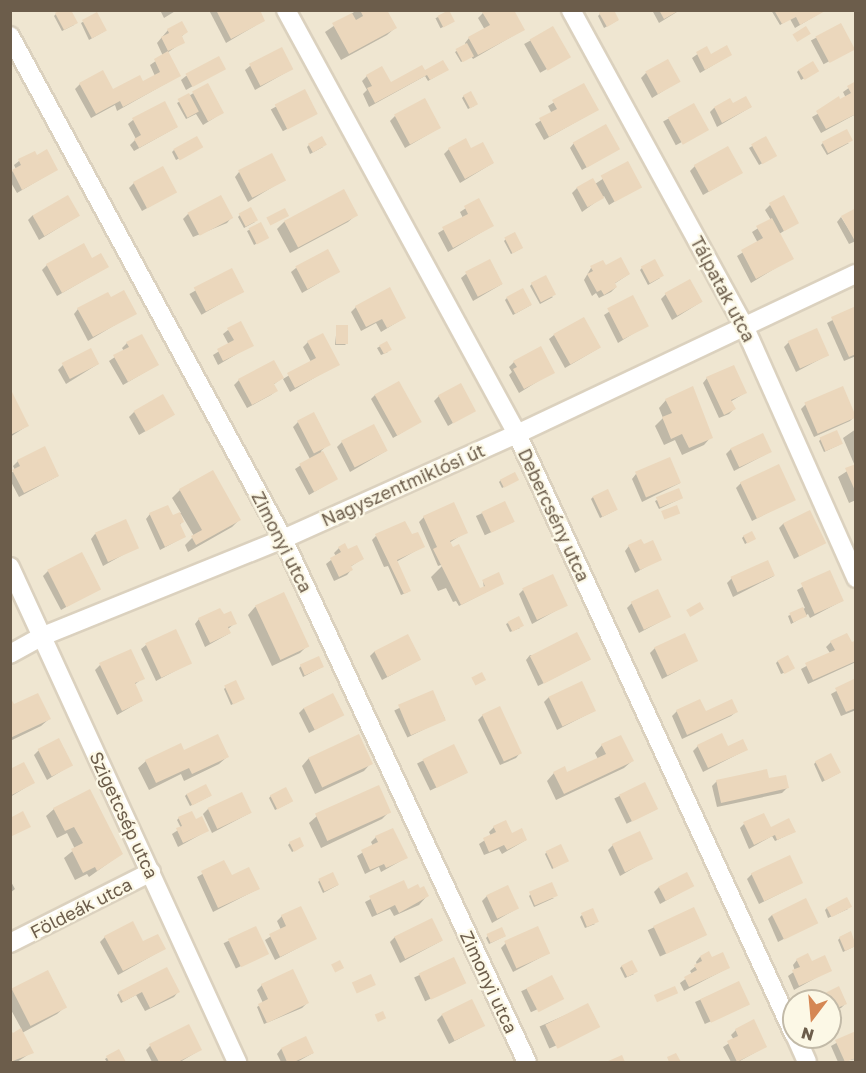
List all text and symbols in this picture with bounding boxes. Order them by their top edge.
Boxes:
street label: Tálpatak utca [686,232,760,346]
street label: Nagyszentmiklósi út [318,439,488,531]
street label: Debercsény utca [514,445,594,585]
street label: Zimonyi utca [247,488,317,596]
street label: Szigetcsép utca [85,748,163,882]
street label: Földeák utca [26,873,136,943]
street label: Zimonyi utca [456,927,522,1037]
north arrow [782,989,842,1049]
text: N [799,1023,816,1046]

